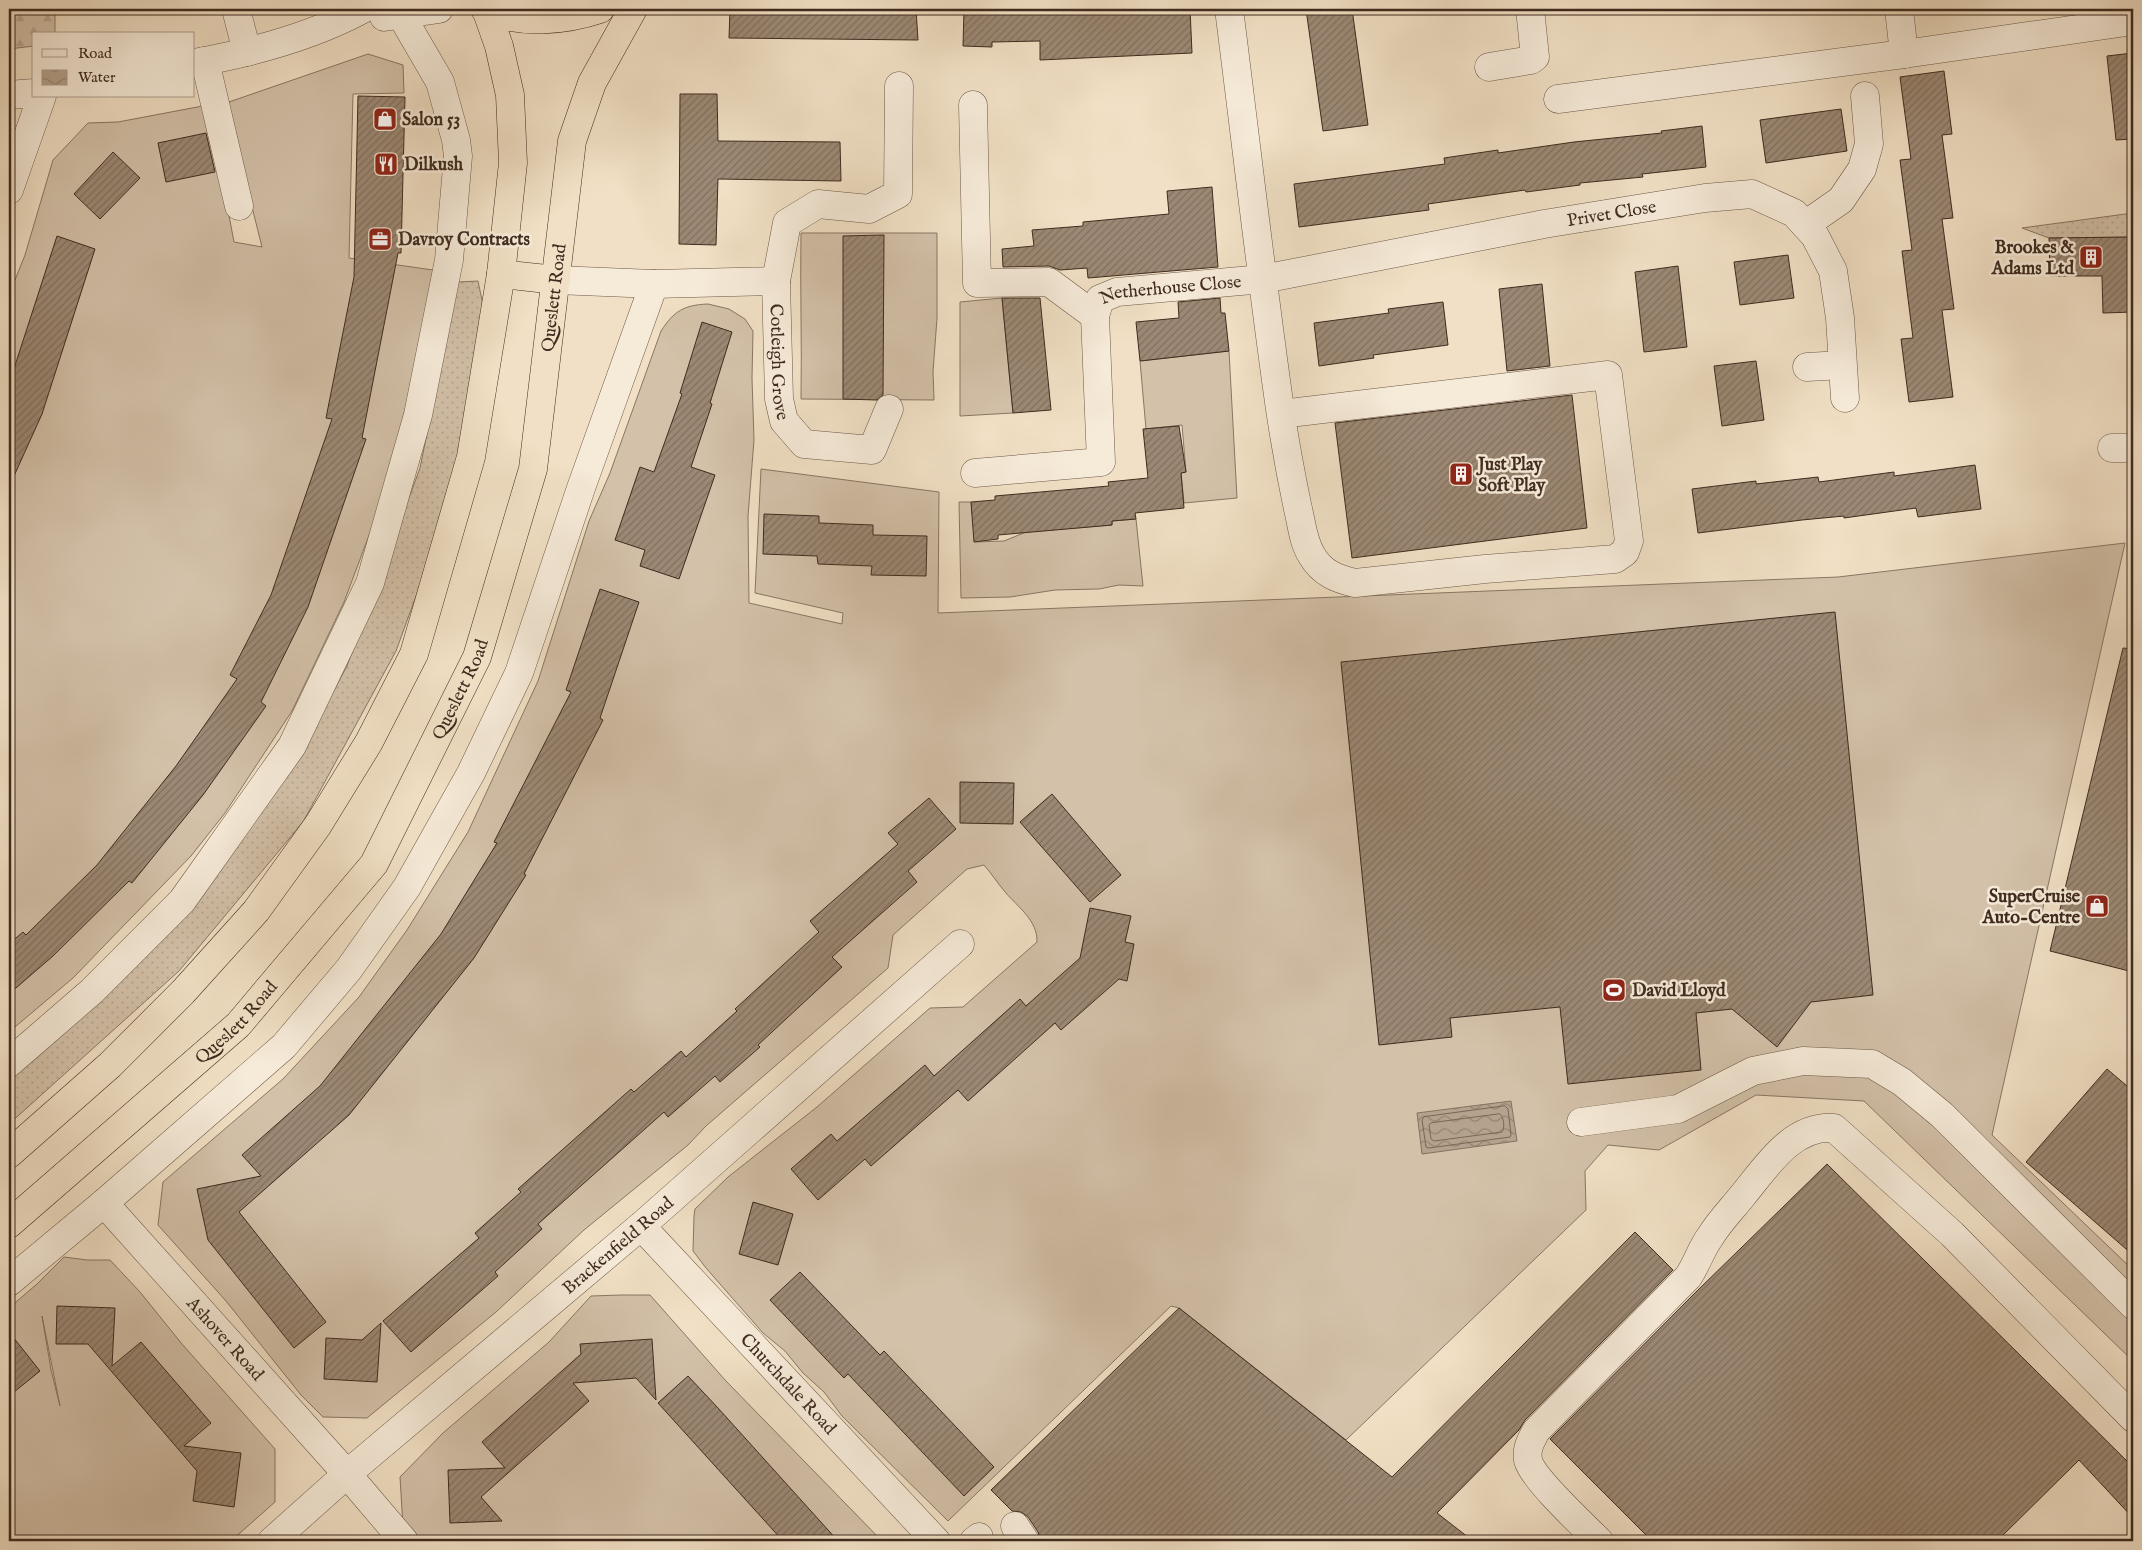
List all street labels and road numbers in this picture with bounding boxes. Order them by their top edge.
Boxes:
street label: Privet Close [1565,196,1658,233]
street label: Queslett Road [537,242,573,353]
street label: Netherhouse Close [1096,271,1242,311]
street label: Cotleigh Grove [764,303,793,423]
street label: Queslett Road [428,636,495,744]
street label: Queslett Road [191,976,284,1070]
street label: Brackenfield Road [558,1192,679,1300]
street label: Ashover Road [180,1292,268,1387]
street label: Churchdale Road [734,1329,841,1441]

